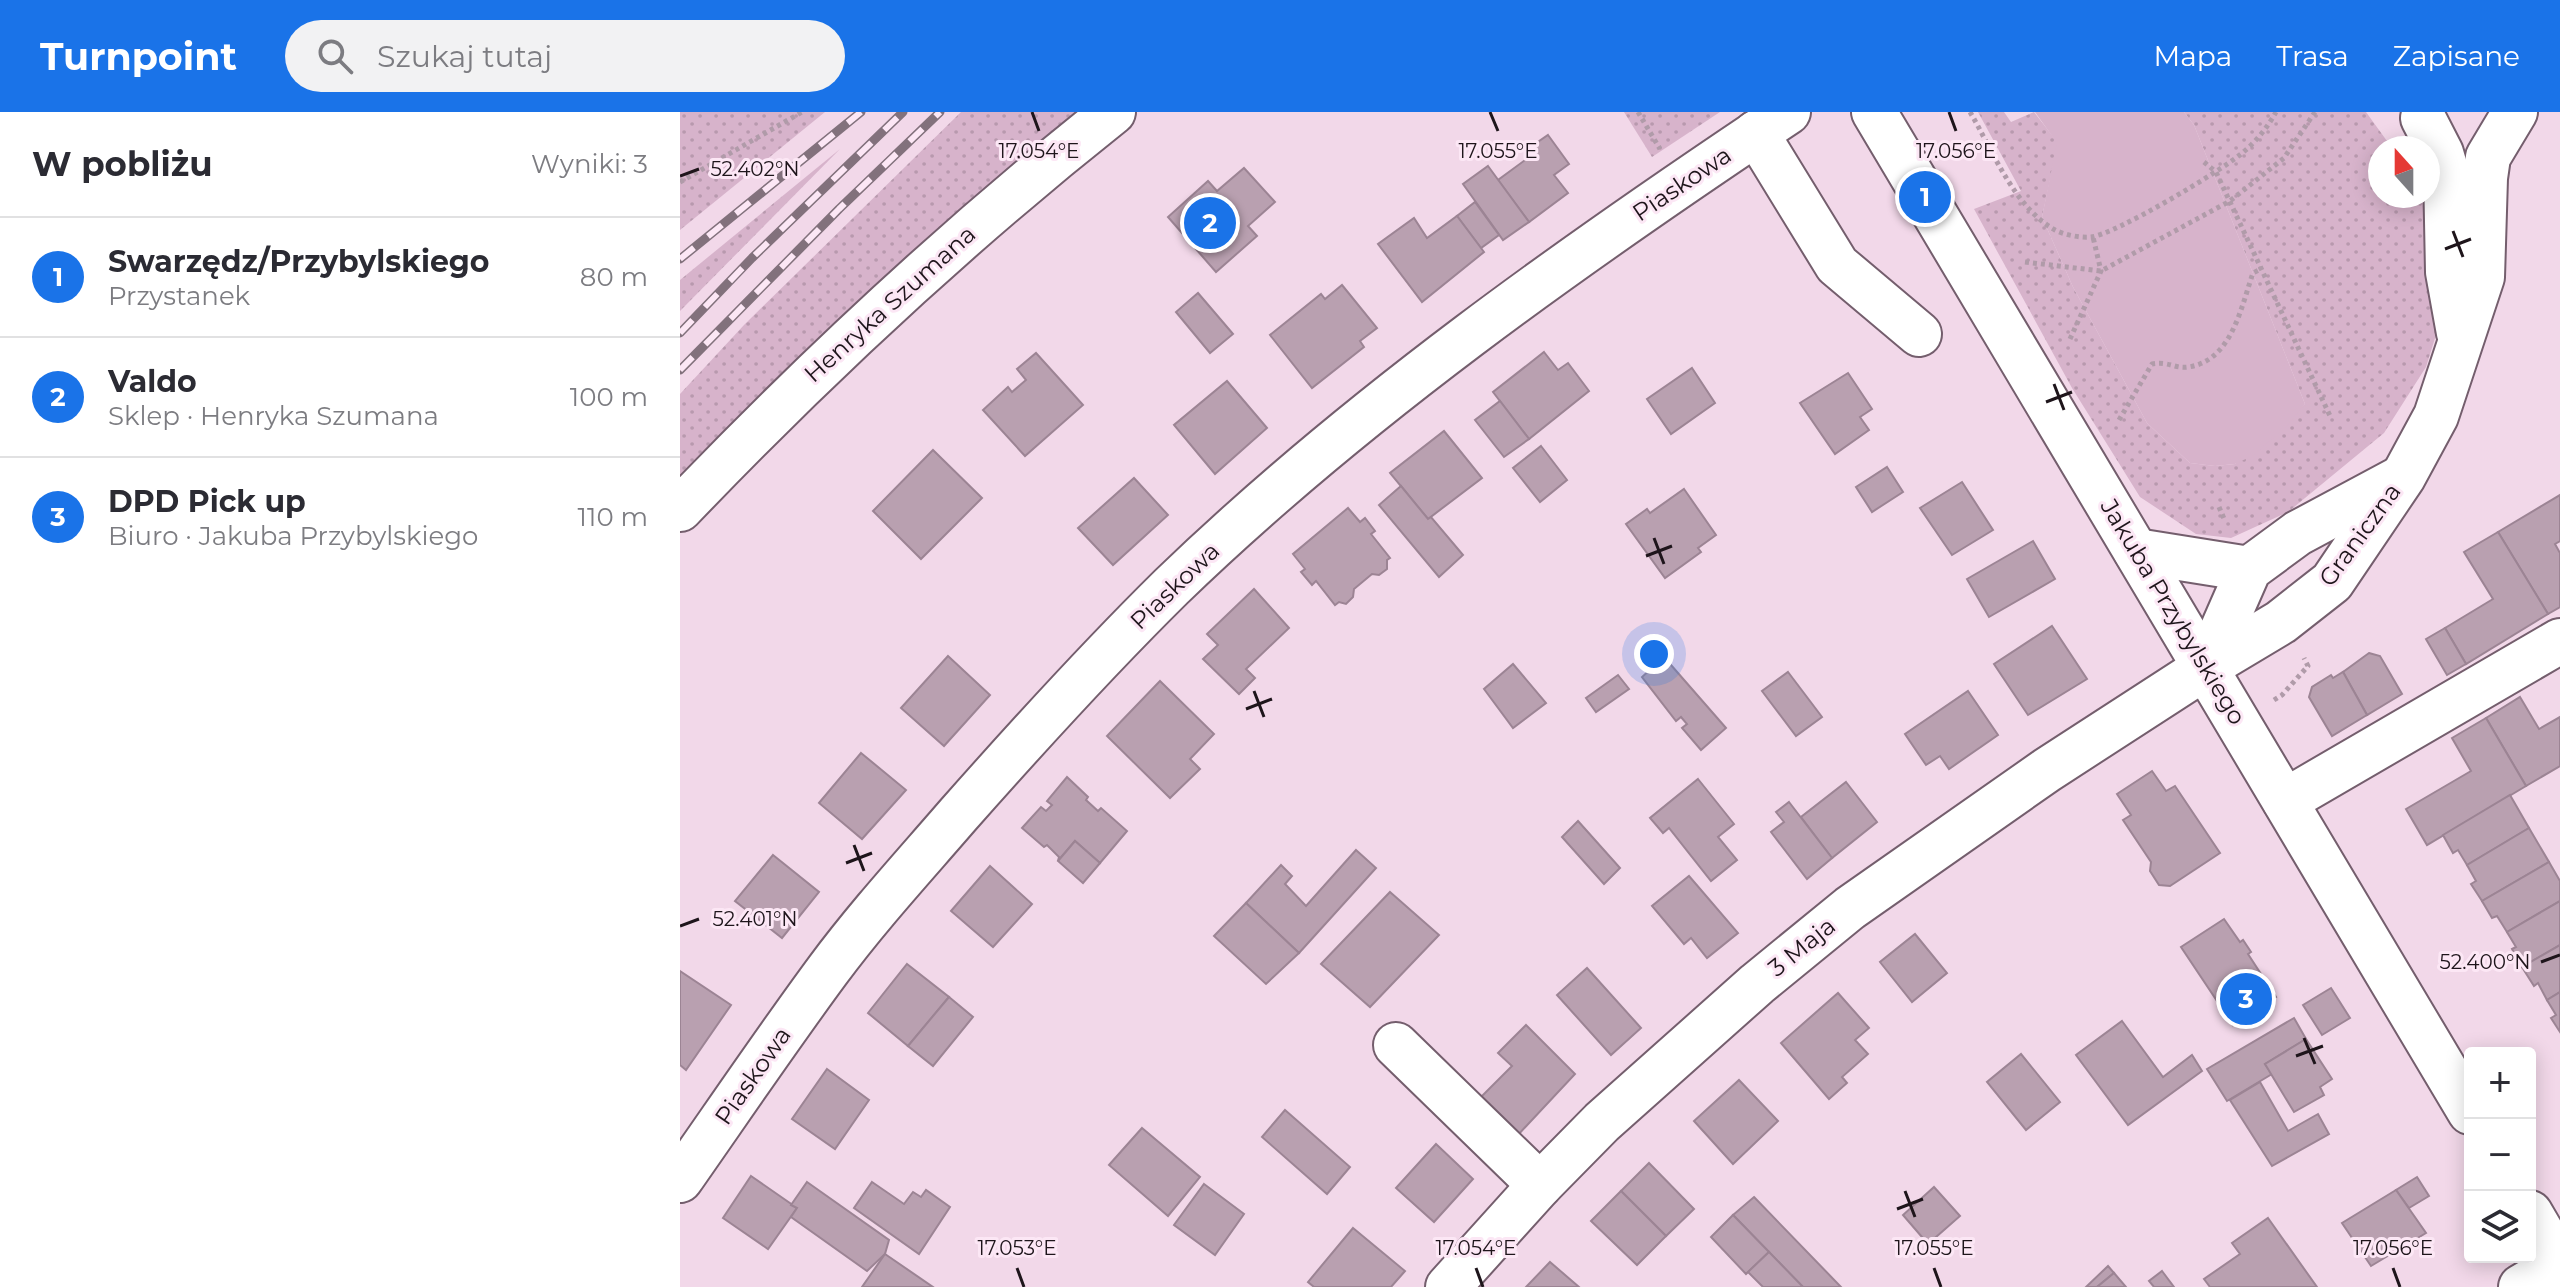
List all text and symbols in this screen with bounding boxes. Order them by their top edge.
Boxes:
search box [285,20,845,92]
text: Turnpoint [40,33,237,80]
icon: search [313,34,357,78]
text: Szukaj tutaj [377,38,552,75]
text: Mapa [2154,39,2232,73]
text: Trasa [2276,39,2349,73]
text: Zapisane [2393,39,2520,73]
north arrow [2368,136,2440,208]
text: 17.054°E [999,139,1079,163]
text: 17.055°E [1458,139,1538,163]
text: 17.056°E [1916,139,1996,163]
street label: Piaskowa [1627,140,1737,227]
text: W pobliżu [32,143,213,185]
text: Wyniki: 3 [531,148,648,180]
text: 52.402°N [710,157,800,181]
pin: 1 [1899,167,1951,227]
pin: 2 [1184,193,1236,253]
street label: Henryka Szumana [798,219,981,388]
text: Swarzędz/Przybylskiego [108,243,490,280]
text: 1 [53,261,63,293]
text: 80 m [580,261,648,293]
text: Przystanek [108,280,250,312]
text: Valdo [108,363,197,400]
text: 2 [50,381,66,413]
text: 100 m [570,381,648,413]
text: Sklep · Henryka Szumana [108,400,439,432]
street label: Graniczna [2313,478,2407,592]
text: DPD Pick up [108,483,306,520]
street label: Jakuba Przybylskiego [2094,493,2252,730]
text: 3 [50,501,66,533]
text: 110 m [578,501,648,533]
text: Biuro · Jakuba Przybylskiego [108,520,478,552]
street label: Piaskowa [1124,536,1225,635]
your location [1634,634,1674,674]
text: 52.401°N [712,907,798,931]
street label: 3 Maja [1762,911,1841,982]
text: 52.400°N [2439,950,2531,974]
pin: 3 [2220,969,2272,1029]
street label: Piaskowa [708,1021,797,1130]
map controls [2464,1047,2536,1263]
button: + [2464,1047,2536,1119]
button: − [2464,1119,2536,1191]
button: layers [2464,1191,2536,1263]
text: 17.053°E [977,1236,1057,1260]
text: 17.054°E [1436,1236,1516,1260]
text: 17.055°E [1894,1236,1974,1260]
text: 17.056°E [2353,1236,2433,1260]

